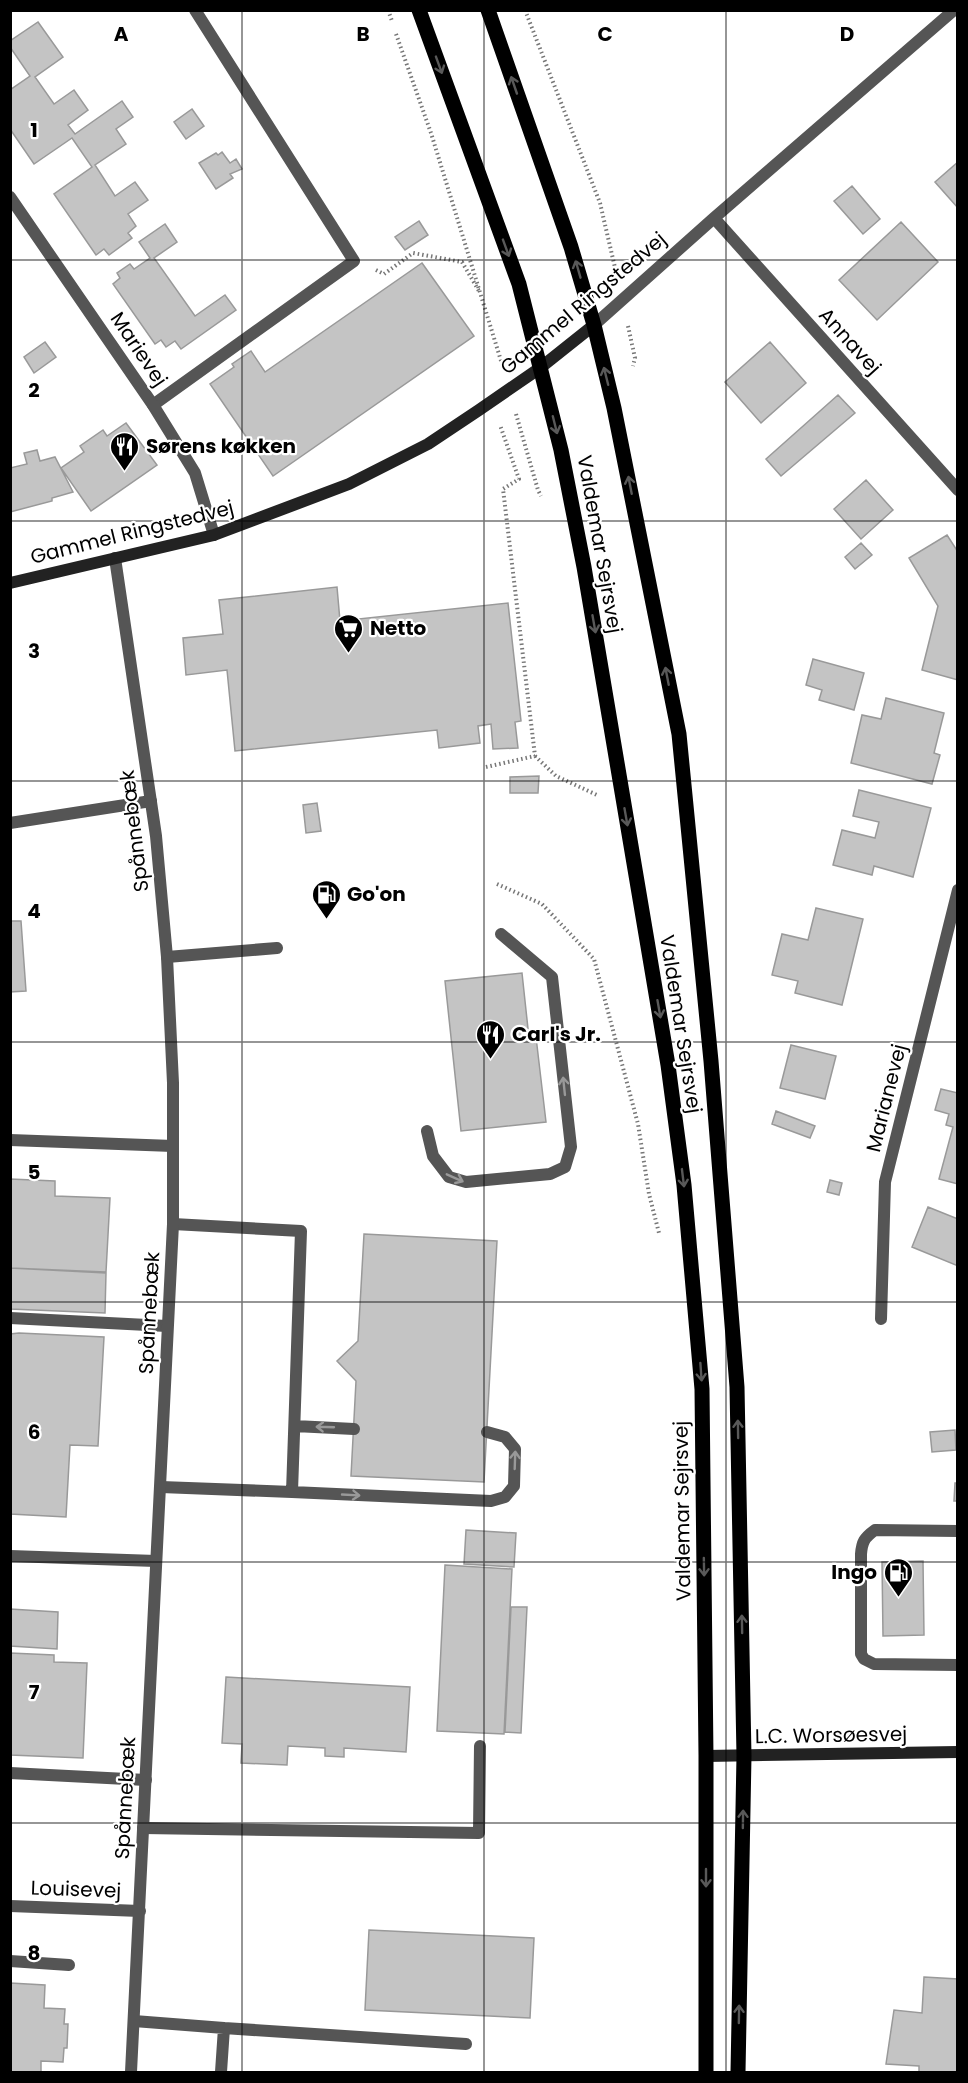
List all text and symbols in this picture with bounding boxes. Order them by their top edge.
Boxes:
text: A [114,20,129,48]
text: B [356,20,370,48]
text: C [597,20,613,48]
text: D [840,20,854,48]
one-way arrow [434,56,445,74]
one-way arrow [508,76,519,94]
text: 1 [30,116,38,144]
street label: Gammel Ringstedvej [494,225,672,381]
one-way arrow [502,239,513,257]
one-way arrow [572,260,583,279]
street label: Annavej [812,301,888,381]
street label: Marievej [104,306,174,392]
one-way arrow [600,367,612,386]
text: 2 [28,376,40,404]
one-way arrow [549,415,561,434]
restaurant icon: Sørens køkken [109,430,141,472]
place label: Sørens køkken [146,432,296,460]
street label: Valdemar Sejrsvej [571,453,629,635]
one-way arrow [624,476,635,495]
street label: Gammel Ringstedvej [27,493,237,571]
supermarket icon: Netto [333,612,365,654]
place label: Netto [370,614,427,642]
one-way arrow [588,614,599,634]
text: 3 [28,637,40,665]
one-way arrow [661,667,673,686]
street label: Spånnebæk [113,768,155,894]
one-way arrow [621,806,632,826]
fuel station icon: Go'on [310,878,342,920]
place label: Go'on [347,880,406,908]
text: 4 [27,897,41,925]
street label: Valdemar Sejrsvej [653,933,709,1115]
one-way arrow [653,999,664,1018]
restaurant icon: Carl's Jr. [475,1018,507,1060]
place label: Carl's Jr. [512,1020,601,1048]
street label: Marianevej [859,1041,913,1155]
one-way arrow [558,1077,569,1097]
text: 5 [28,1158,41,1186]
one-way arrow [678,1167,689,1187]
one-way arrow [446,1173,464,1184]
street label: Spånnebæk [132,1250,166,1375]
one-way arrow [696,1361,707,1381]
text: 6 [28,1418,40,1446]
one-way arrow [732,1420,744,1440]
street label: Valdemar Sejrsvej [666,1421,698,1601]
one-way arrow [315,1422,335,1433]
one-way arrow [509,1451,520,1471]
one-way arrow [340,1489,360,1500]
one-way arrow [698,1556,710,1576]
fuel station icon: Ingo [882,1556,914,1598]
place label: Ingo [831,1558,877,1586]
one-way arrow [736,1615,748,1635]
text: 7 [29,1678,40,1706]
street label: L.C. Worsøesvej [755,1720,907,1750]
street label: Spånnebæk [108,1735,142,1860]
one-way arrow [737,1810,749,1830]
one-way arrow [700,1867,712,1887]
street label: Louisevej [30,1873,122,1905]
text: 8 [28,1939,40,1967]
one-way arrow [733,2005,745,2025]

